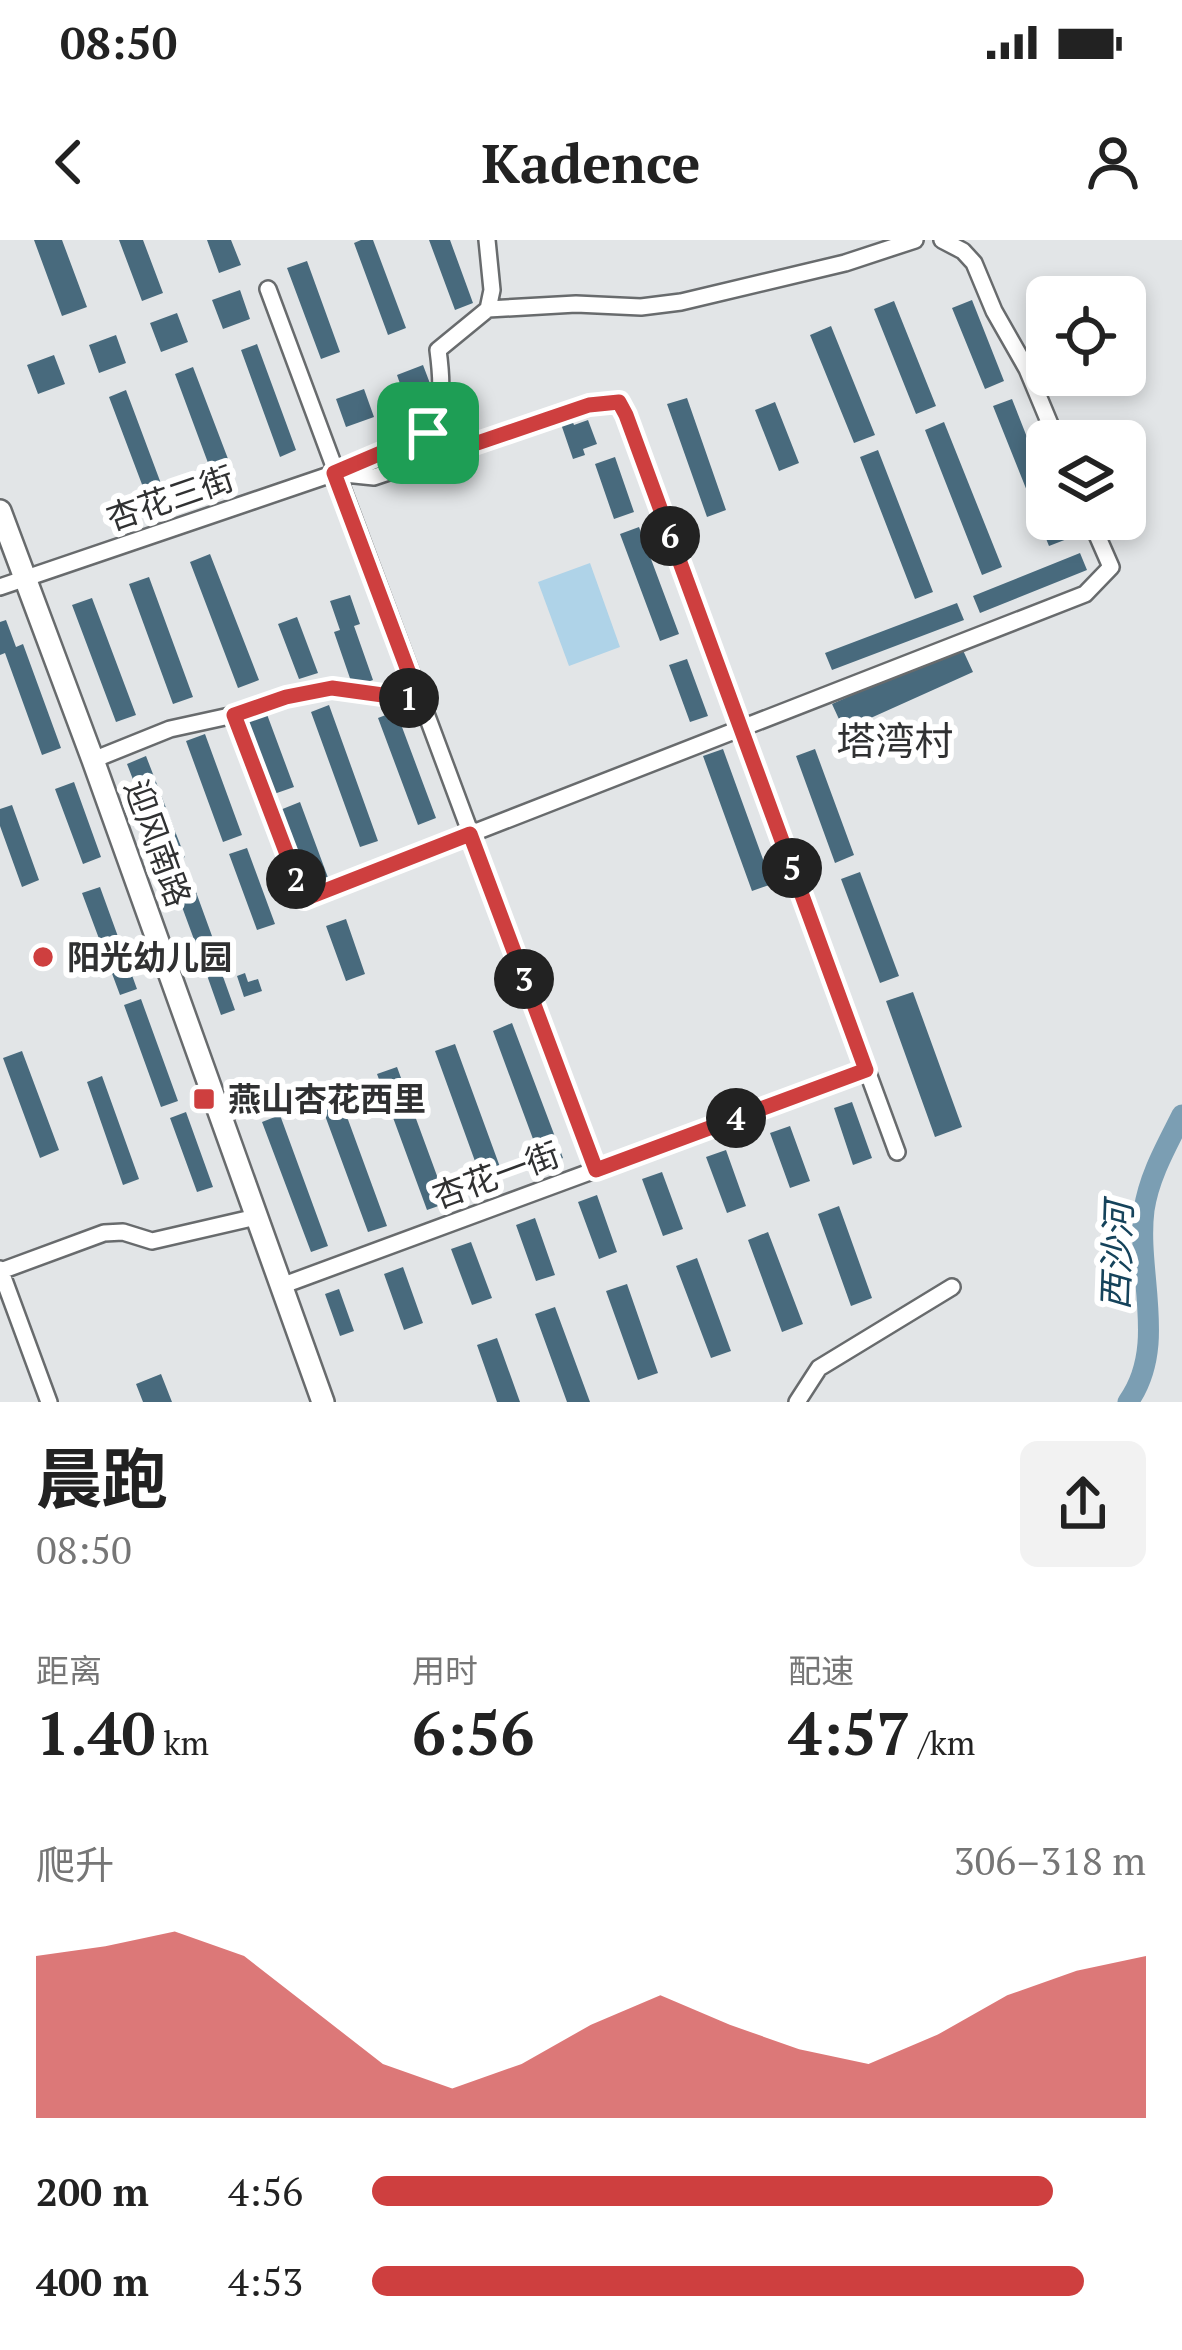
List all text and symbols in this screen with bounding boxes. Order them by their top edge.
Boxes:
text: 08:50 [60,12,177,72]
text: Kadence [482,127,700,198]
icon: back [36,129,102,195]
icon: person [1080,129,1146,195]
map controls [1026,276,1146,540]
button: locate [1026,276,1146,396]
pin [377,382,479,484]
icon: arrive [395,400,461,466]
button: layers [1026,420,1146,540]
street label: 杏花三街 [100,456,239,539]
pin: 6 [640,506,700,566]
text: 6 [661,514,679,557]
pin: 1 [379,668,439,728]
text: 1 [400,676,418,719]
district label: 塔湾村 [836,714,954,766]
street label: 迎风南路 [116,773,201,912]
pin: 5 [762,838,822,898]
text: 5 [783,846,801,889]
pin: 2 [266,849,326,909]
text: 2 [287,857,305,900]
place label: 阳光幼儿园 [67,935,232,978]
marker: 阳光幼儿园 [30,944,56,970]
pin: 3 [494,949,554,1009]
text: 3 [515,957,533,1000]
place label: 燕山杏花西里 [228,1077,426,1120]
marker: 燕山杏花西里 [191,1086,217,1112]
pin: 4 [706,1088,766,1148]
text: 4 [727,1096,745,1139]
street label: 杏花一街 [426,1132,565,1217]
water label: 西沙河 [1091,1195,1142,1311]
text: 晨跑 [36,1434,168,1522]
button: share [1020,1441,1146,1567]
text: 08:50 [36,1523,132,1575]
text: 距离 [36,1649,102,1692]
text: 用时 [412,1649,478,1692]
text: 配速 [788,1649,854,1692]
text: 1.40 [36,1693,155,1772]
text: 6:56 [412,1693,534,1772]
text: 4:57 [788,1693,910,1772]
text: km [155,1721,209,1764]
text: /km [910,1721,975,1764]
text: 306–318 m [954,1834,1146,1886]
text: 爬升 [36,1838,114,1890]
text: 200 m [36,2165,149,2217]
text: 4:56 [228,2165,303,2217]
text: 400 m [36,2255,149,2307]
text: 4:53 [228,2255,303,2307]

